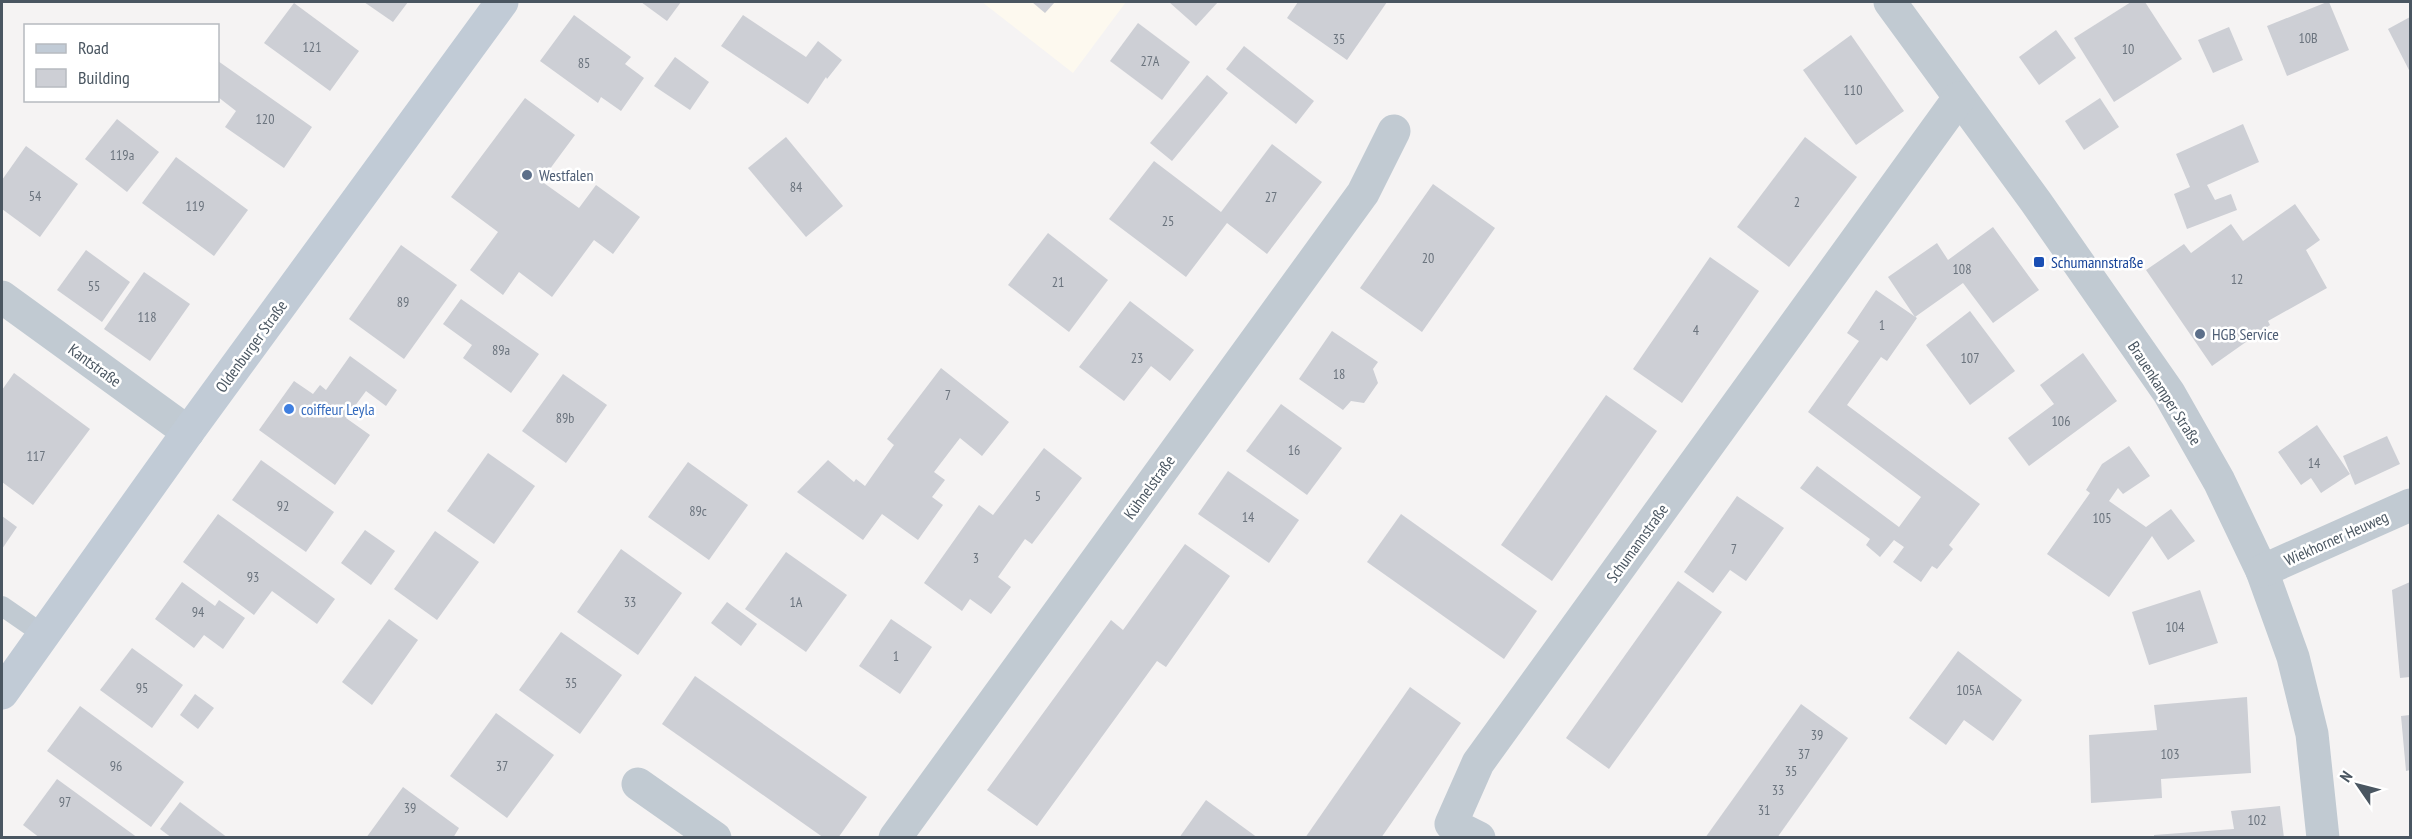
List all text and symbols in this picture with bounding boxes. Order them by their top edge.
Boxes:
legend [24,24,219,102]
house number: 10B [2298,29,2318,47]
house number: 35 [1333,30,1345,48]
text: Road [78,36,109,59]
house number: 121 [303,38,321,56]
house number: 10 [2122,40,2134,58]
house number: 27A [1141,52,1160,70]
house number: 85 [578,54,590,72]
text: Building [78,66,130,89]
house number: 110 [1844,81,1862,99]
house number: 120 [256,110,274,128]
house number: 119a [110,146,134,164]
place label: Westfalen [539,165,593,185]
marker: Westfalen [520,168,534,182]
house number: 84 [790,178,803,196]
house number: 54 [29,187,42,205]
house number: 27 [1265,188,1277,206]
house number: 2 [1794,193,1800,211]
house number: 119 [186,197,204,215]
house number: 25 [1162,212,1174,230]
house number: 20 [1422,249,1434,267]
place label: Schumannstraße [2051,252,2143,272]
marker: Schumannstraße [2032,255,2046,269]
house number: 108 [1953,260,1971,278]
house number: 12 [2231,270,2243,288]
house number: 21 [1052,273,1064,291]
house number: 55 [88,277,100,295]
house number: 89 [397,293,409,311]
street label: Oldenburger Straße [211,296,291,396]
house number: 118 [138,308,156,326]
house number: 1 [1879,316,1885,334]
house number: 4 [1693,321,1700,339]
place label: HGB Service [2212,324,2279,344]
marker: HGB Service [2193,327,2207,341]
street label: Brauenkamper Straße [2124,337,2206,449]
street label: Kantstraße [65,339,125,391]
house number: 89a [492,341,510,359]
house number: 23 [1131,349,1143,367]
house number: 107 [1961,349,1979,367]
house number: 18 [1333,365,1345,383]
house number: 7 [945,386,951,404]
place label: coiffeur Leyla [301,399,375,419]
marker: coiffeur Leyla [282,402,296,416]
house number: 89b [556,409,574,427]
house number: 106 [2052,412,2070,430]
house number: 16 [1288,441,1300,459]
house number: 117 [27,447,45,465]
street label: Kühnelstraße [1119,451,1179,523]
house number: 14 [2308,454,2321,472]
house number: 5 [1035,487,1041,505]
house number: 92 [277,497,289,515]
street label: Schumannstraße [1602,500,1672,586]
house number: 89c [689,502,707,520]
street label: Wiekhorner Heuweg [2281,506,2391,570]
house number: 14 [1242,508,1255,526]
house number: 105 [2093,509,2111,527]
house number: 7 [1731,540,1737,558]
house number: 3 [973,549,979,567]
house number: 93 [247,568,259,586]
house number: 33 [624,593,636,611]
house number: 1A [790,593,803,611]
house number: 94 [192,603,205,621]
house number: 104 [2166,618,2185,636]
house number: 1 [893,647,899,665]
house number: 35 [565,674,577,692]
house number: 95 [136,679,148,697]
house number: 105A [1956,681,1982,699]
house number: 39 [1811,726,1823,744]
house number: 37 [1798,745,1810,763]
house number: 103 [2161,745,2179,763]
north arrow [2328,755,2388,815]
house number: 96 [110,757,122,775]
house number: 37 [496,757,508,775]
house number: 35 [1785,762,1797,780]
text: N [2335,767,2356,786]
house number: 33 [1772,781,1784,799]
house number: 97 [59,793,71,811]
house number: 39 [404,799,416,817]
house number: 31 [1758,801,1770,819]
house number: 102 [2248,811,2266,829]

